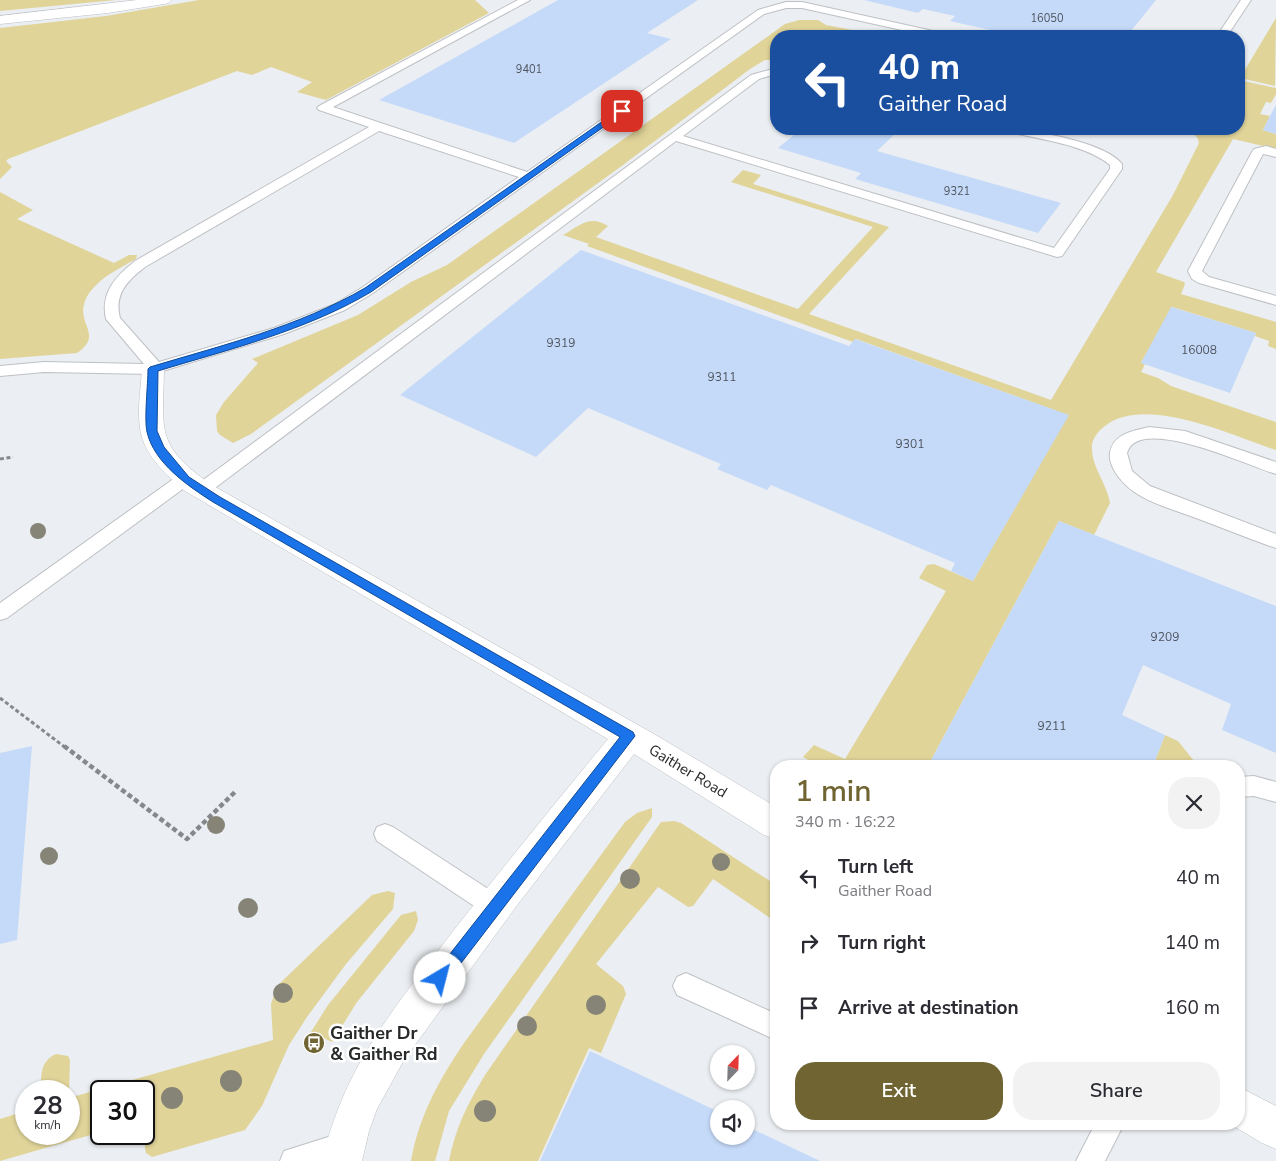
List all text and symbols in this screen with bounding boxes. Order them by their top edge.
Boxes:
house number: 16050 [1031,11,1064,26]
text: 40 m [878,44,960,91]
icon: left [795,50,860,115]
house number: 9401 [516,62,542,77]
text: Gaither Road [878,89,1007,119]
pin [601,90,643,132]
icon: arrive [608,97,636,125]
house number: 9321 [944,184,970,199]
house number: 9319 [547,335,575,351]
house number: 16008 [1181,342,1217,358]
house number: 9311 [708,369,736,385]
house number: 9301 [896,436,924,452]
house number: 9209 [1151,629,1179,645]
house number: 9211 [1038,718,1066,734]
street label: Gaither Road [645,740,731,802]
text: 1 min [795,771,871,812]
button: close [1168,777,1220,829]
text: 340 m · 16:22 [795,811,896,833]
text: Turn left [838,854,913,880]
icon: left [795,864,823,892]
text: 40 m [1176,865,1220,891]
text: Gaither Road [838,880,932,902]
icon: right [795,929,823,957]
text: Turn right [838,930,925,956]
text: 140 m [1165,930,1220,956]
position arrow [413,951,465,1003]
icon: arrive [795,994,823,1022]
text: Arrive at destination [838,995,1019,1021]
text: 160 m [1165,995,1220,1021]
place label: Gaither Dr & Gaither Rd [330,1021,438,1066]
bus stop icon: Gaither Dr & Gaither Rd [302,1031,326,1055]
north arrow [710,1045,755,1090]
map controls [710,1045,755,1145]
button: Exit [795,1062,1003,1120]
button: Share [1013,1062,1220,1120]
speed limit sign: 30 [90,1080,155,1145]
text: 28 [32,1089,63,1123]
button: sound [710,1100,755,1145]
text: km/h [34,1117,61,1133]

